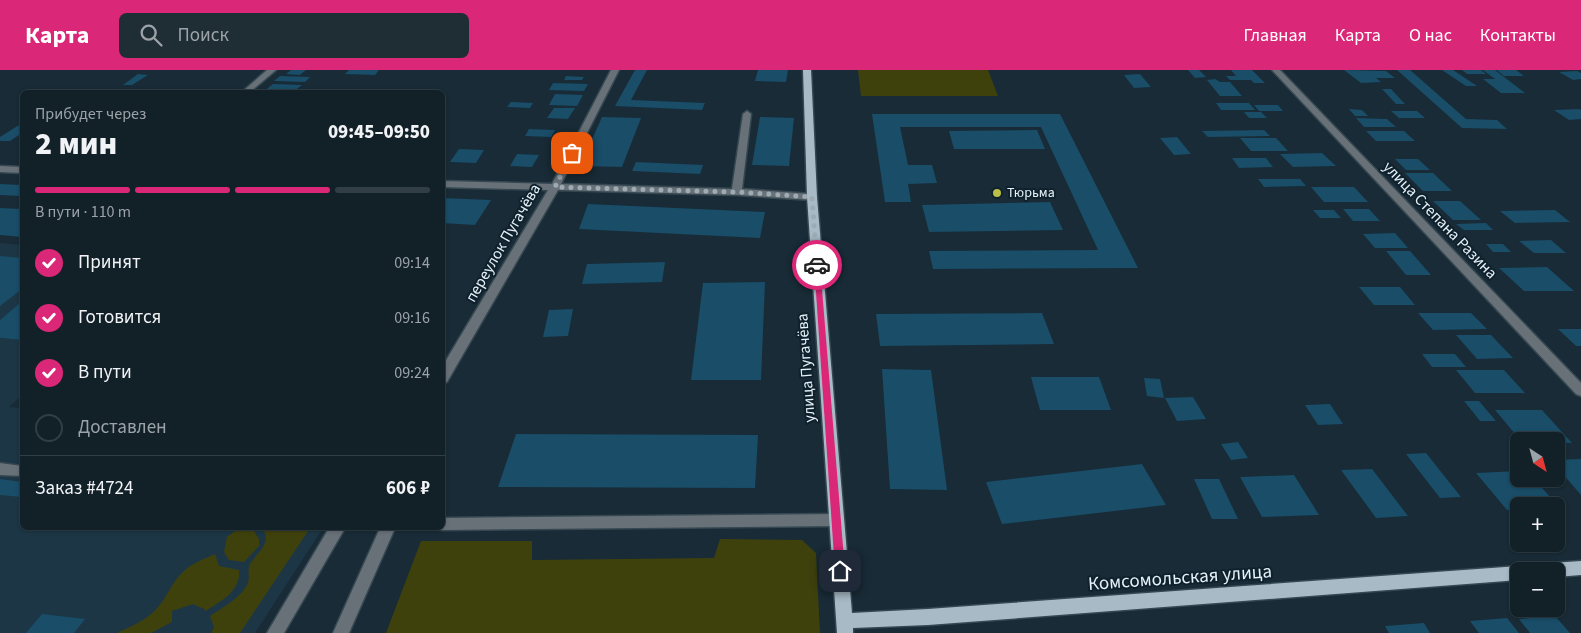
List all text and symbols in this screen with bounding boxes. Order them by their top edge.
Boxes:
search box [119,13,469,58]
text: Карта [25,18,89,53]
icon: search [137,21,165,49]
text: Поиск [177,22,229,49]
text: Главная [1244,23,1307,48]
text: Карта [1335,23,1381,48]
text: О нас [1409,23,1452,48]
text: Контакты [1480,23,1556,48]
text: Прибудет через [35,103,146,125]
text: 09:45–09:50 [328,119,430,146]
text: 2 мин [35,121,117,167]
pin [551,132,593,174]
icon: bag [558,139,586,167]
street label: улица Степана Разина [1378,156,1502,284]
street label: переулок Пугачёва [460,180,546,306]
place label: Тюрьма [1007,183,1055,203]
marker: Тюрьма [991,187,1003,199]
text: В пути · 110 m [35,201,131,223]
courier [792,240,842,290]
icon: check [35,249,63,277]
text: Принят [78,249,141,276]
icon: car [803,251,831,279]
text: 09:14 [394,252,430,274]
icon: check [35,304,63,332]
text: Готовится [78,304,161,331]
text: 09:16 [394,307,430,329]
street label: улица Пугачёва [791,313,821,423]
icon: check [35,359,63,387]
text: В пути [78,359,132,386]
text: 09:24 [394,362,430,384]
text: Доставлен [78,414,167,441]
north arrow [1510,432,1565,488]
map controls [1510,432,1565,617]
text: Заказ #4724 [35,475,134,502]
text: 606 ₽ [386,475,430,502]
button: + [1510,497,1565,552]
pin [819,550,861,592]
icon: home [826,557,854,585]
street label: Комсомольская улица [1087,558,1273,598]
button: − [1510,562,1565,617]

